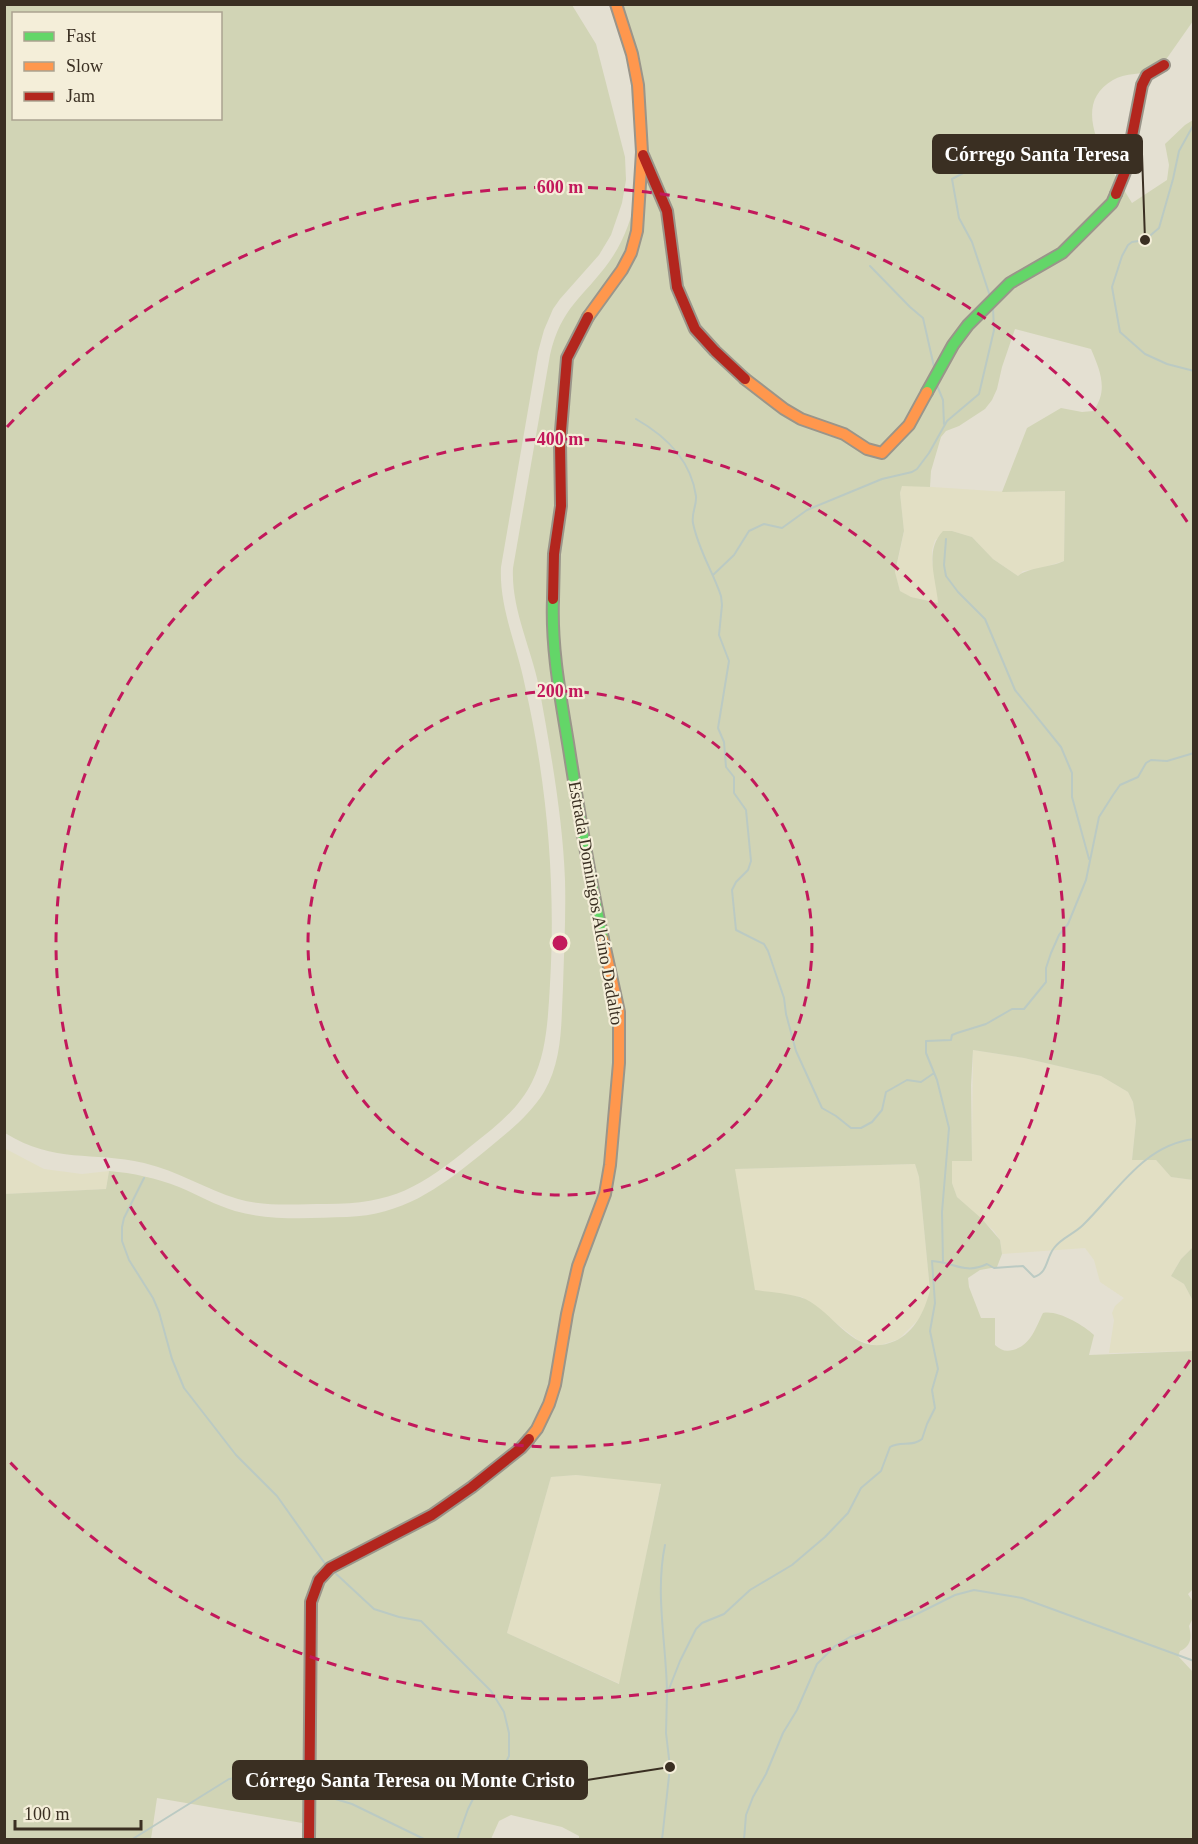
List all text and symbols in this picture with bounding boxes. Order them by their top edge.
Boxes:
legend [12,12,222,120]
text: Fast [66,26,96,46]
text: Slow [66,56,103,76]
text: Jam [66,86,95,106]
callout: Córrego Santa Teresa [933,135,1142,173]
text: Córrego Santa Teresa [945,143,1129,166]
text: 600 m [537,177,583,197]
text: 400 m [537,429,583,449]
text: 200 m [537,681,583,701]
street label: Estrada Domingos Alcíno Dadalto [565,779,627,1027]
centre of rings [550,933,570,953]
callout: Córrego Santa Teresa ou Monte Cristo [233,1761,587,1799]
text: Córrego Santa Teresa ou Monte Cristo [245,1769,575,1792]
scale bar [15,1793,141,1831]
text: 100 m [24,1804,70,1824]

